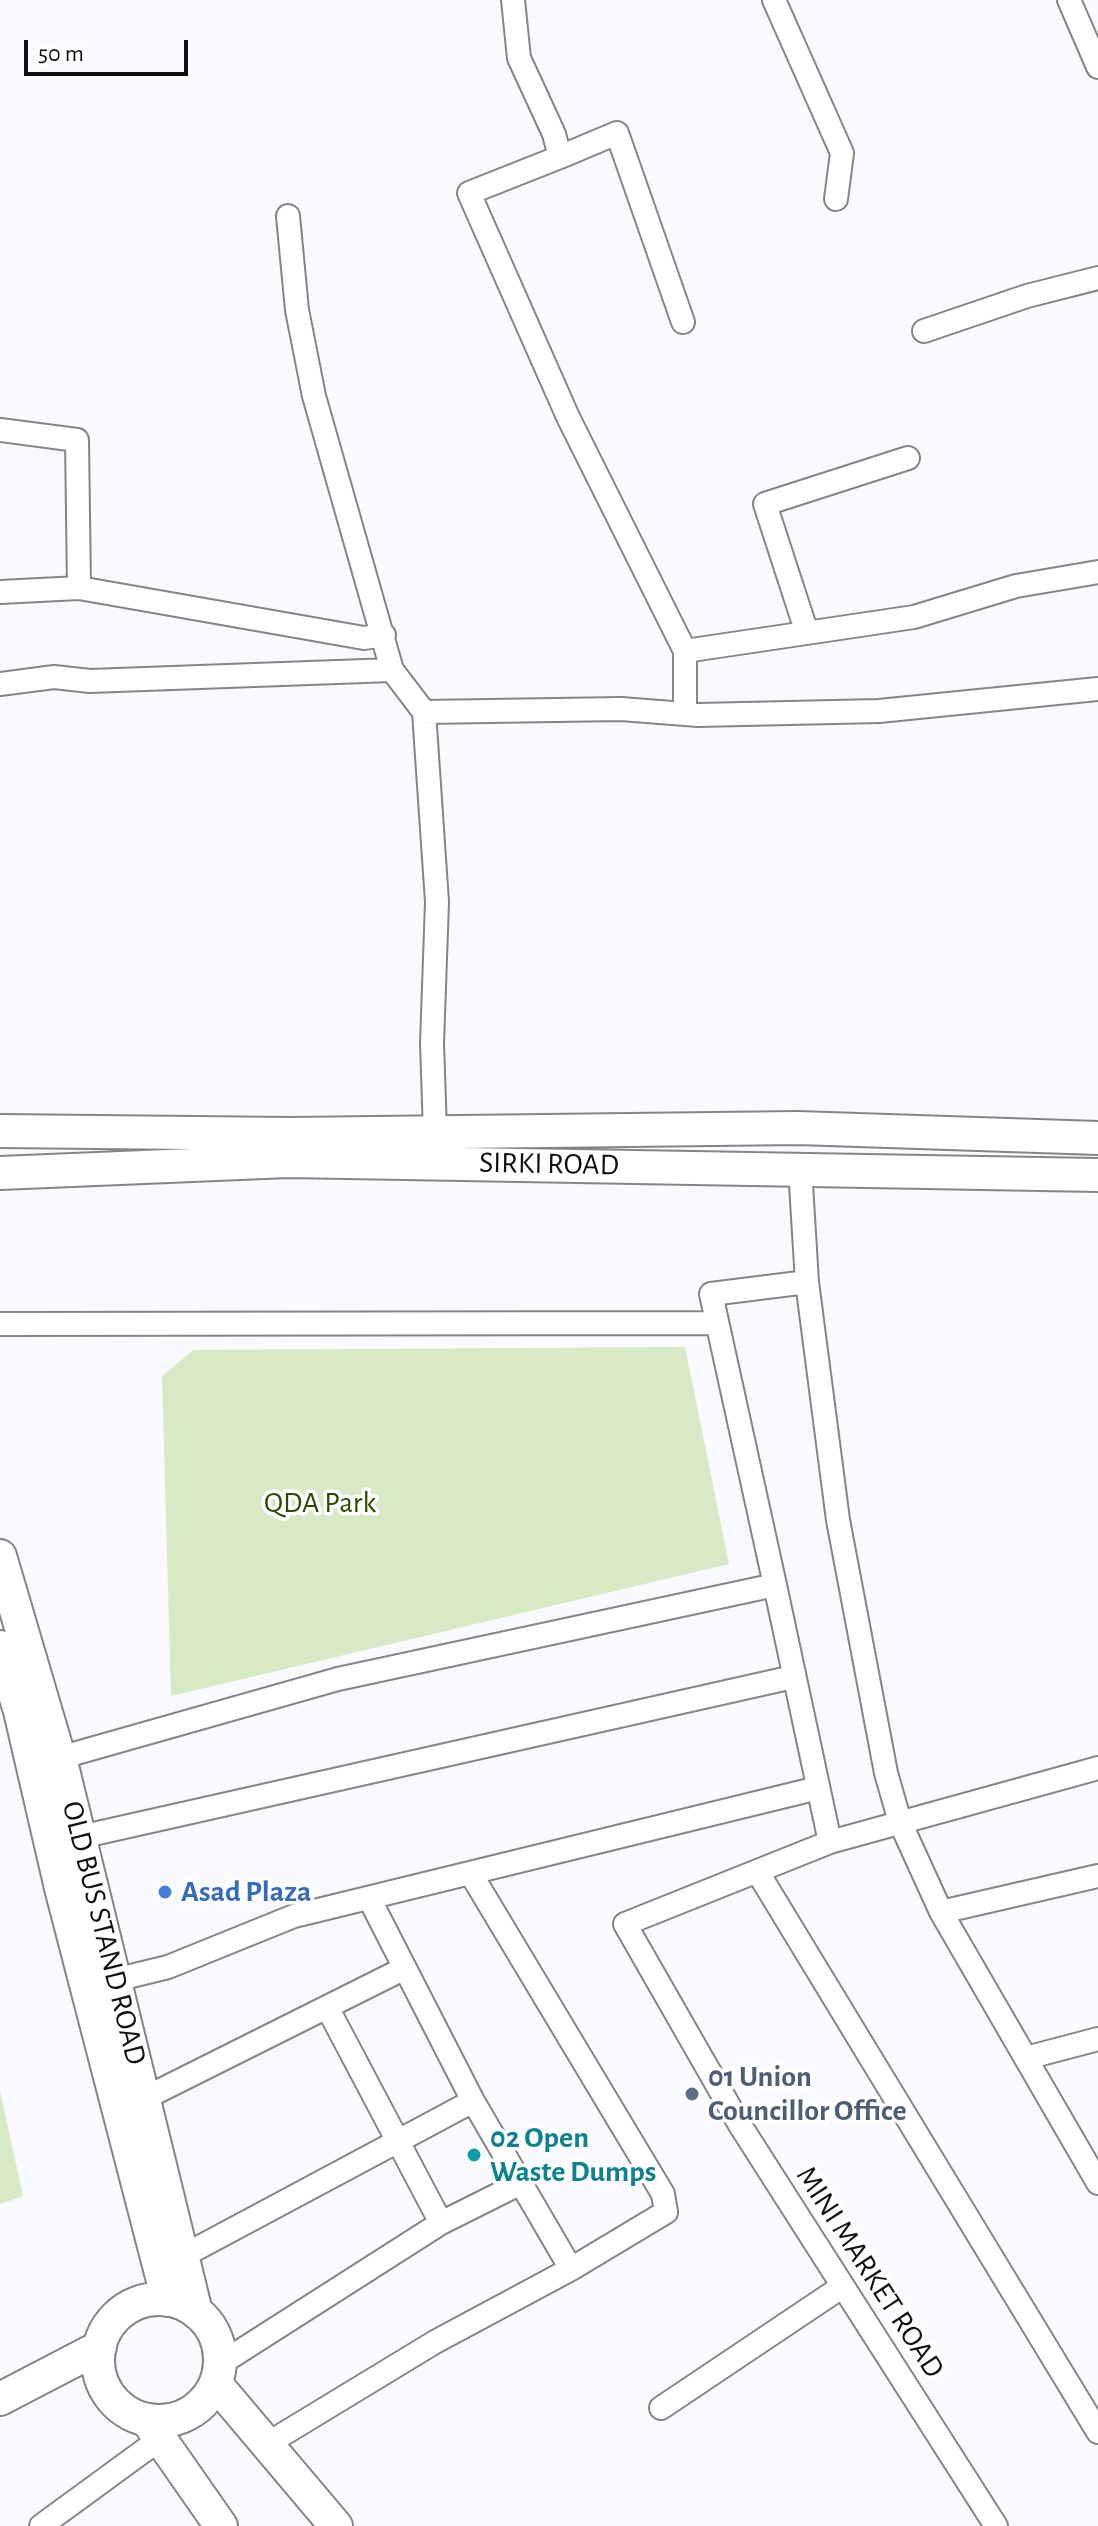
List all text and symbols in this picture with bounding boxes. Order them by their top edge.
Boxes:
scale bar [28,24,192,74]
text: 50 m [38,42,84,66]
street label: SIRKI ROAD [479,1145,619,1183]
park label: QDA Park [264,1485,376,1521]
street label: OLD BUS STAND ROAD [54,1797,154,2069]
place label: Asad Plaza [181,1874,311,1910]
marker: Asad Plaza [156,1883,174,1901]
place label: 01 Union Councillor Office [708,2059,907,2130]
marker: 01 Union Councillor Office [683,2085,701,2103]
place label: 02 Open Waste Dumps [490,2120,656,2190]
marker: 02 Open Waste Dumps [465,2146,483,2164]
street label: MINI MARKET ROAD [788,2159,952,2385]

